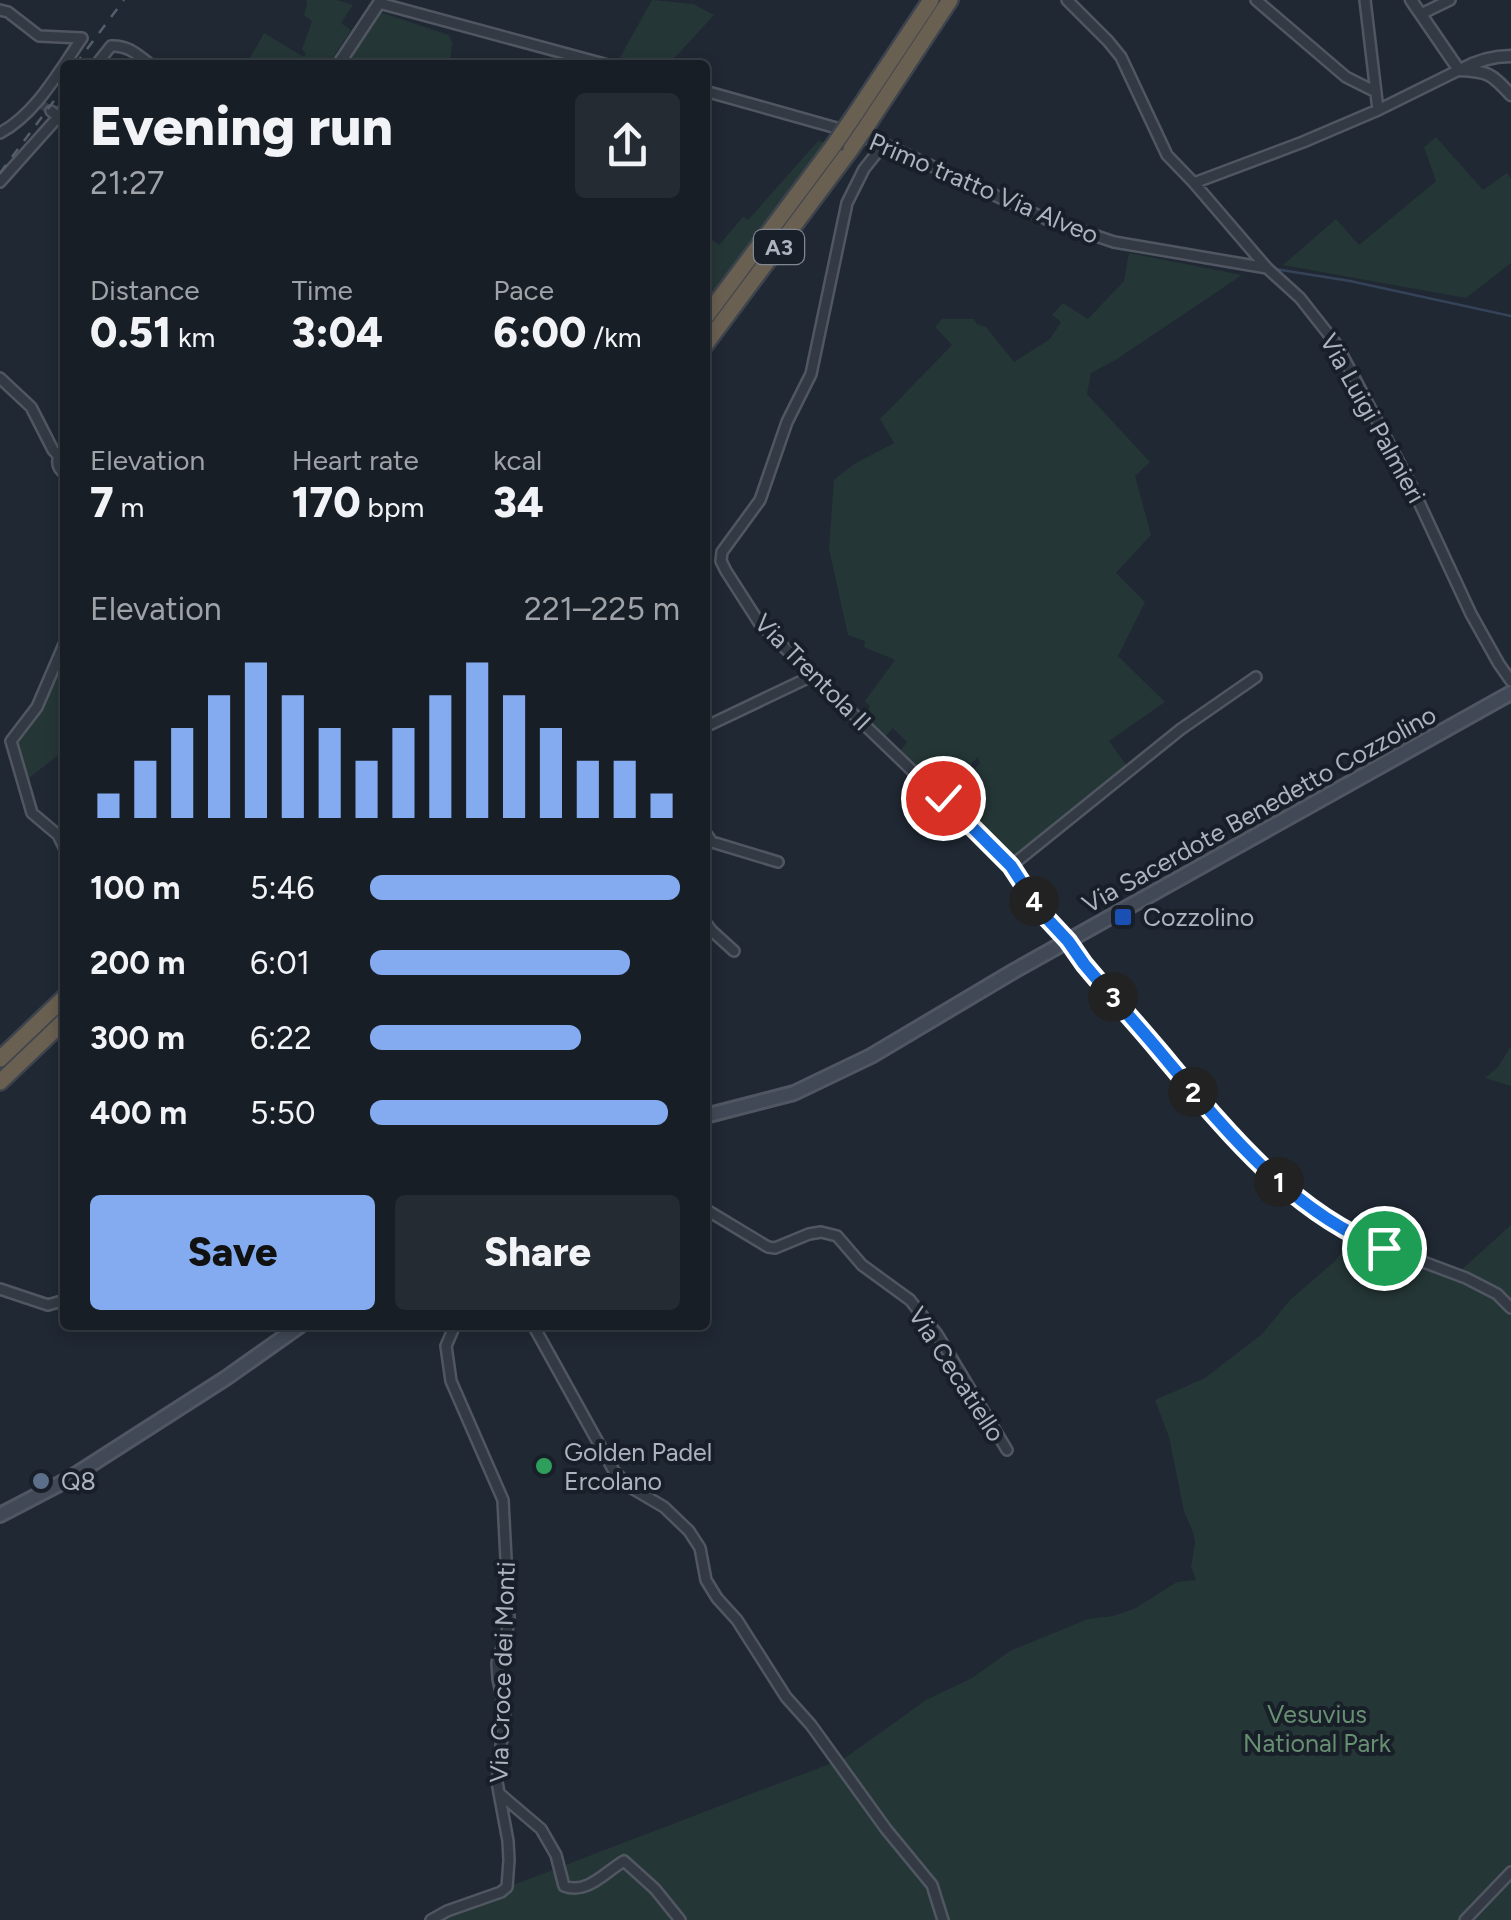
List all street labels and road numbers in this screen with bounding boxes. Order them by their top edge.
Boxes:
street label: Primo tratto Via Alveo [865,126,1103,250]
road number: A3 [754,230,804,264]
street label: Via Luigi Palmieri [1314,328,1432,508]
street label: Via Trentola II [748,607,878,737]
street label: Via Sacerdote Benedetto Cozzolino [1077,699,1441,919]
street label: Via Cecatiello [902,1301,1012,1447]
street label: Via Croce dei Monti [483,1561,521,1783]

